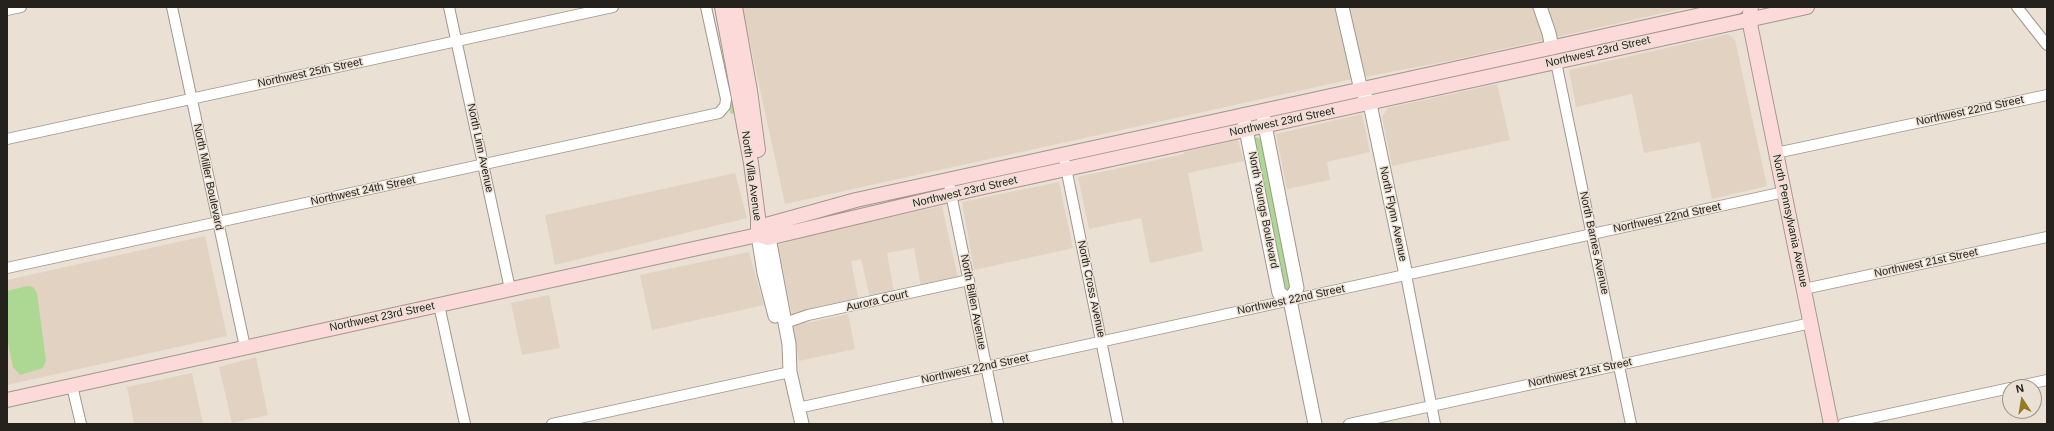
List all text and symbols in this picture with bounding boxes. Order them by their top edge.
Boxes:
street label: Northwest 23rd Street [1544,34,1652,70]
street label: Northwest 25th Street [257,55,363,91]
street label: Northwest 22nd Street [1915,93,2025,129]
street label: North Linn Avenue [464,102,496,194]
street label: Northwest 23rd Street [1228,104,1336,140]
street label: North Miller Boulevard [190,122,226,232]
street label: North Villa Avenue [738,130,764,222]
street label: North Youngs Boulevard [1245,150,1281,270]
street label: North Pennsylvania Avenue [1769,153,1811,289]
street label: North Flynn Avenue [1376,165,1410,263]
street label: Northwest 24th Street [310,173,416,209]
street label: Northwest 23rd Street [911,174,1019,210]
street label: North Barnes Avenue [1577,190,1611,296]
street label: Northwest 22nd Street [1612,200,1722,236]
street label: North Cross Avenue [1074,239,1108,339]
street label: Northwest 21st Street [1873,246,1979,280]
street label: North Billen Avenue [957,253,989,351]
street label: Northwest 22nd Street [1236,282,1346,318]
street label: Aurora Court [845,287,909,315]
street label: Northwest 23rd Street [328,299,436,335]
street label: Northwest 22nd Street [920,351,1030,387]
street label: Northwest 21st Street [1527,356,1633,390]
north arrow [2002,379,2042,419]
text: N [2015,382,2025,395]

